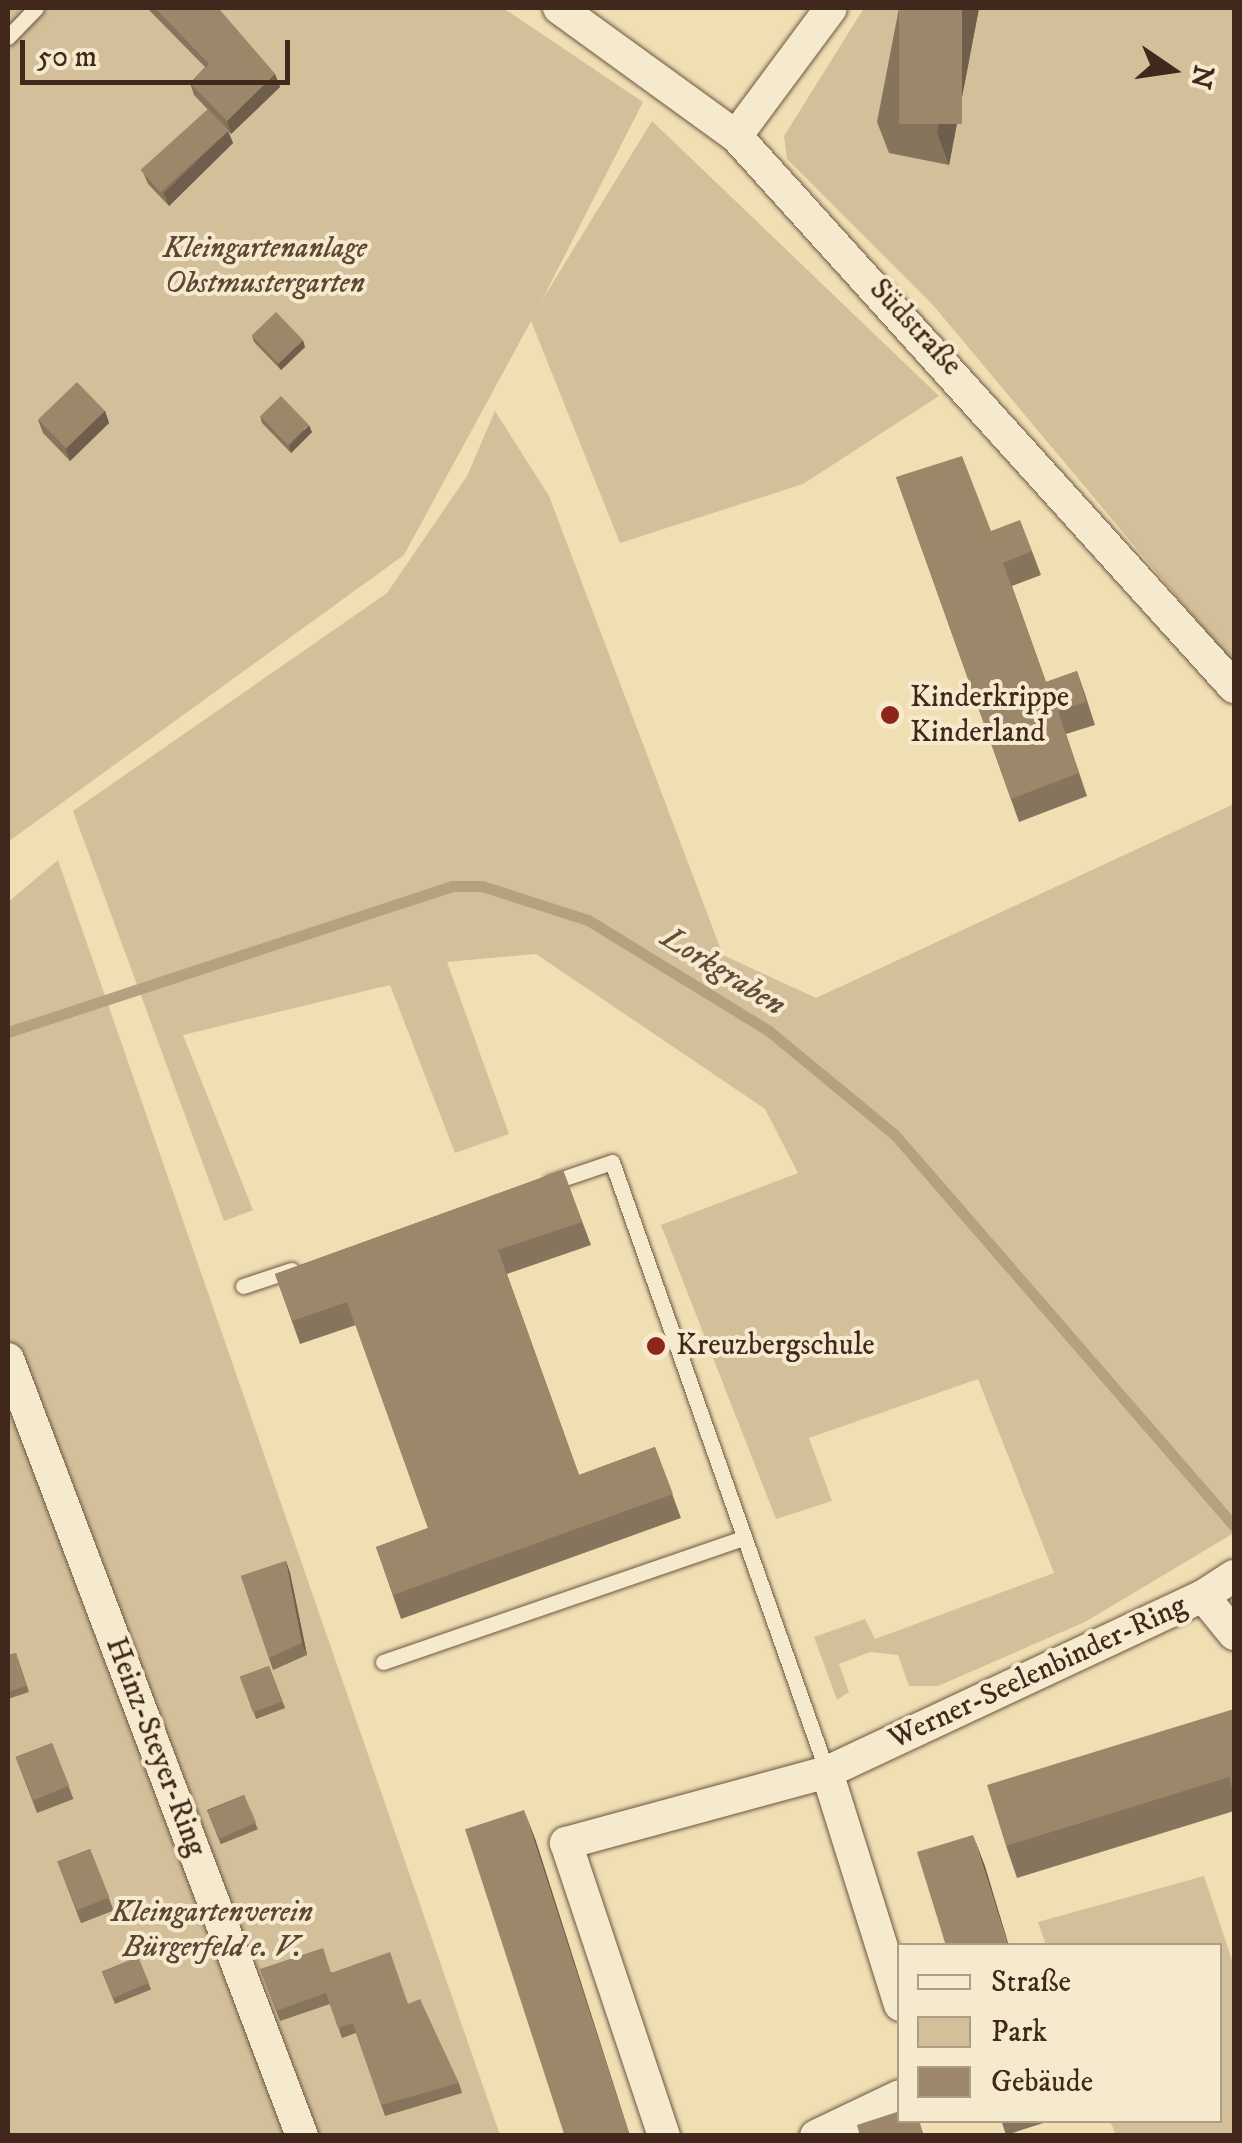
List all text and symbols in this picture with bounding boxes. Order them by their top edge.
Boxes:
scale bar [25,20,295,82]
north arrow [1122,20,1222,120]
text: 50 m [37,39,97,76]
text: N [1182,62,1221,92]
park label: Kleingartenanlage Obstmustergarten [163,231,367,302]
street label: Südstraße [861,272,969,384]
place label: Kinderkrippe Kinderland [910,680,1069,750]
marker: Kinderkrippe Kinderland [879,704,901,726]
water label: Lorkgraben [654,919,792,1025]
place label: Kreuzbergschule [676,1328,875,1364]
marker: Kreuzbergschule [645,1335,667,1357]
street label: Werner-Seelenbinder-Ring [883,1588,1193,1758]
street label: Heinz-Steyer-Ring [97,1632,213,1862]
park label: Kleingartenverein Bürgerfeld e. V. [111,1895,313,1966]
legend [897,1943,1222,2123]
text: Straße [991,1964,1071,2001]
text: Park [991,2014,1047,2051]
text: Gebäude [991,2064,1093,2101]

